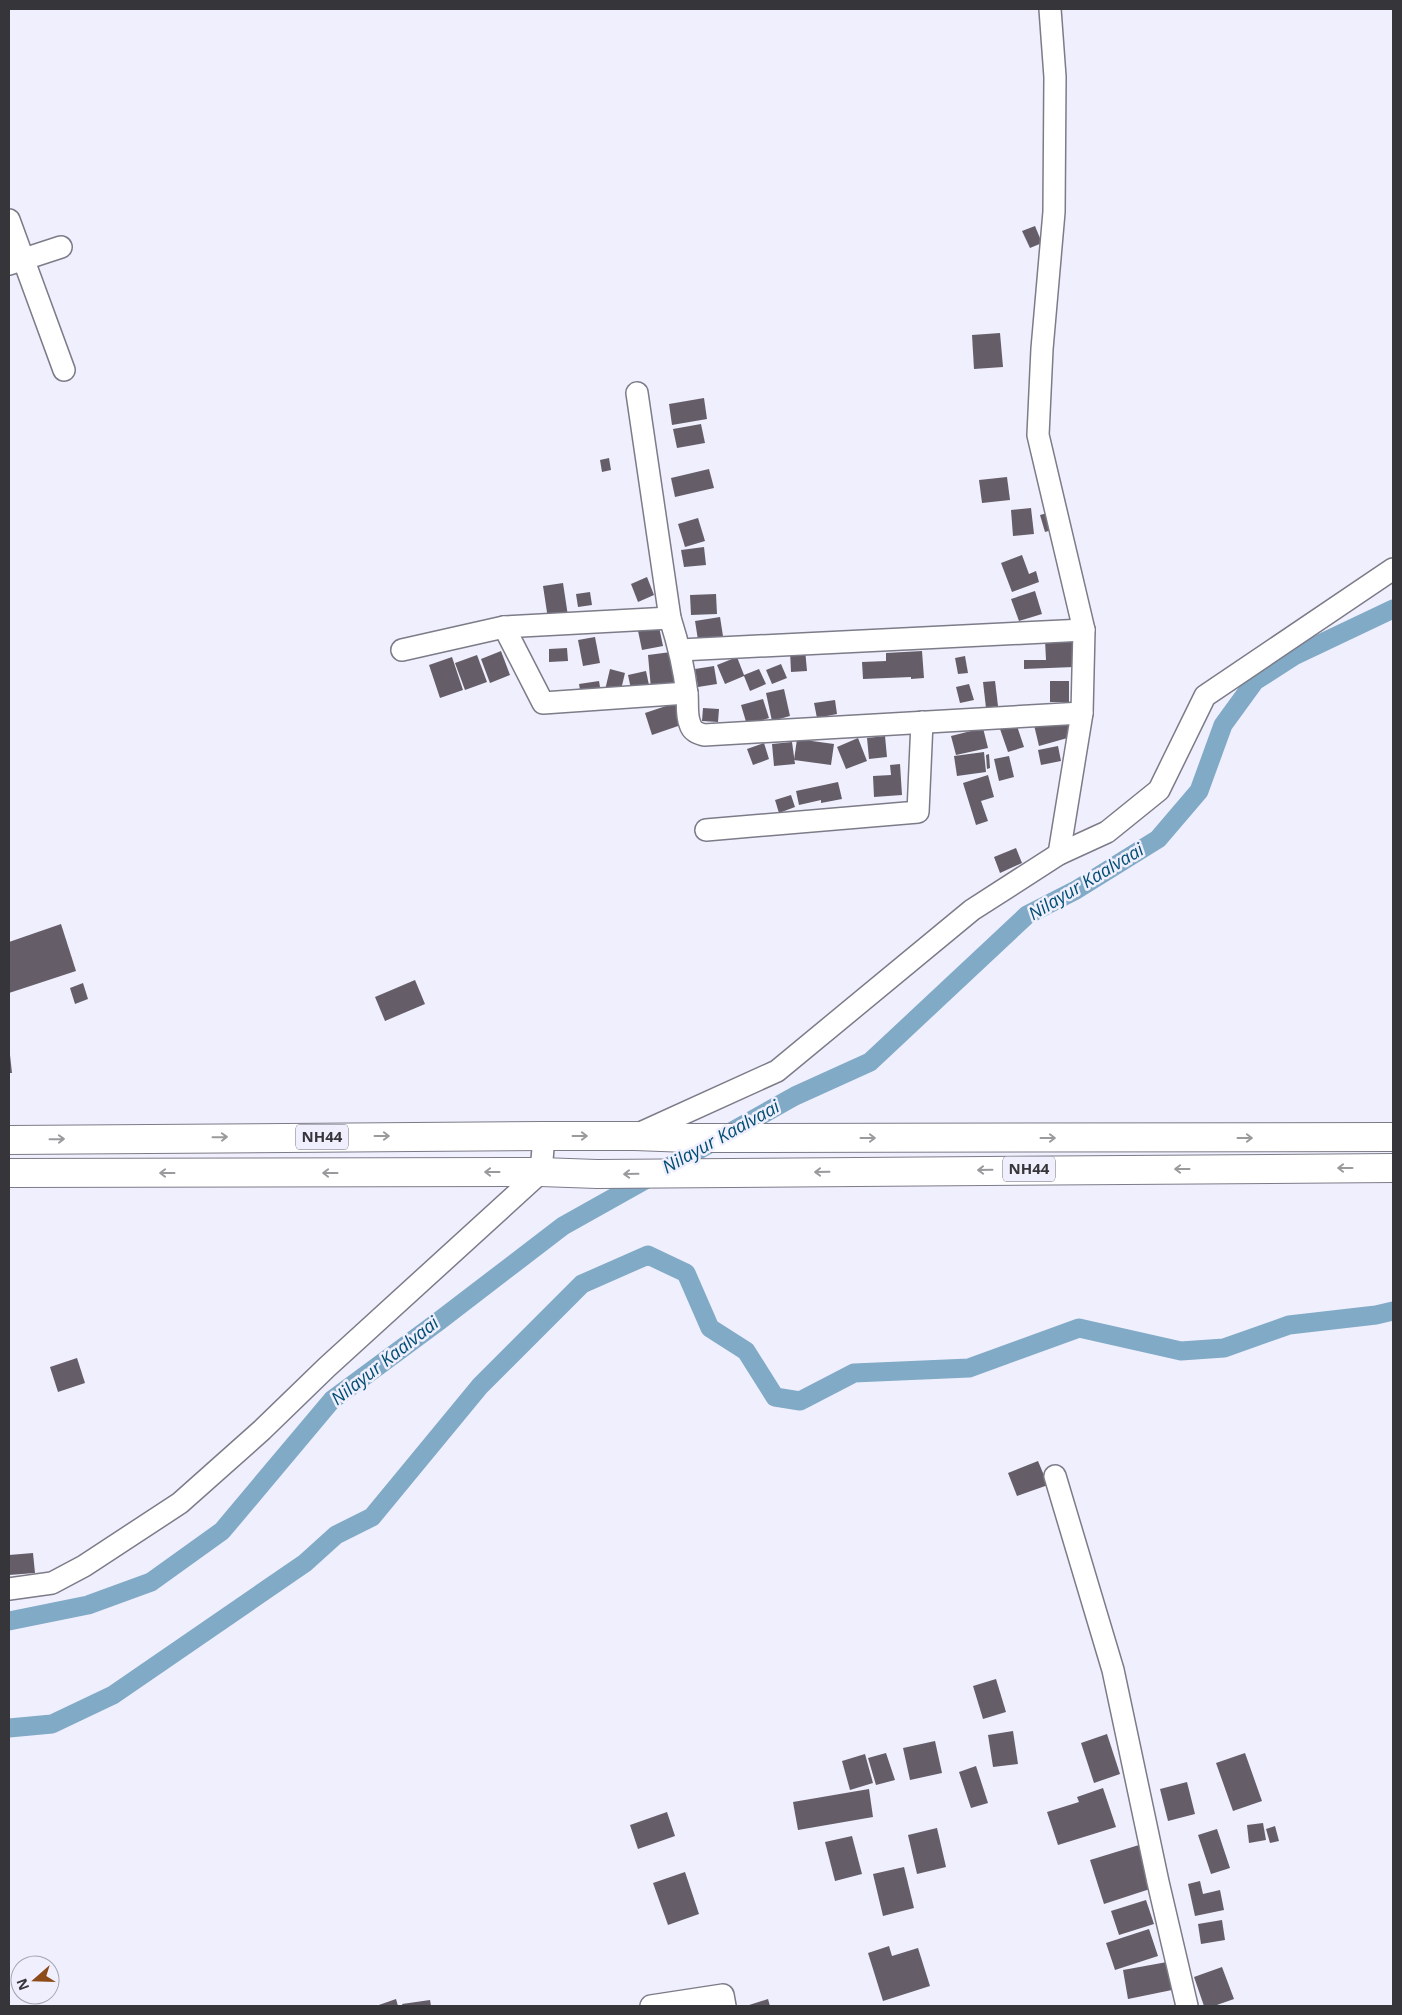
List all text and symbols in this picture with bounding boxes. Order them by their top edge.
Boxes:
water label: Nilayur Kaalvaai [1023,837,1148,925]
water label: Nilayur Kaalvaai [658,1094,784,1178]
road number: NH44 [296,1124,348,1150]
one-way arrow [374,1131,390,1141]
one-way arrow [572,1131,588,1141]
one-way arrow [212,1132,228,1142]
one-way arrow [860,1133,876,1143]
one-way arrow [1040,1133,1056,1143]
one-way arrow [1237,1133,1253,1143]
one-way arrow [49,1134,65,1144]
road number: NH44 [1003,1156,1055,1182]
one-way arrow [1337,1163,1353,1173]
one-way arrow [1174,1164,1190,1174]
one-way arrow [977,1165,993,1175]
one-way arrow [484,1167,500,1177]
one-way arrow [814,1167,830,1176]
one-way arrow [159,1168,176,1178]
one-way arrow [322,1168,338,1178]
one-way arrow [623,1169,639,1178]
water label: Nilayur Kaalvaai [326,1310,444,1410]
north arrow [10,1955,60,2005]
text: N [11,1976,33,1993]

